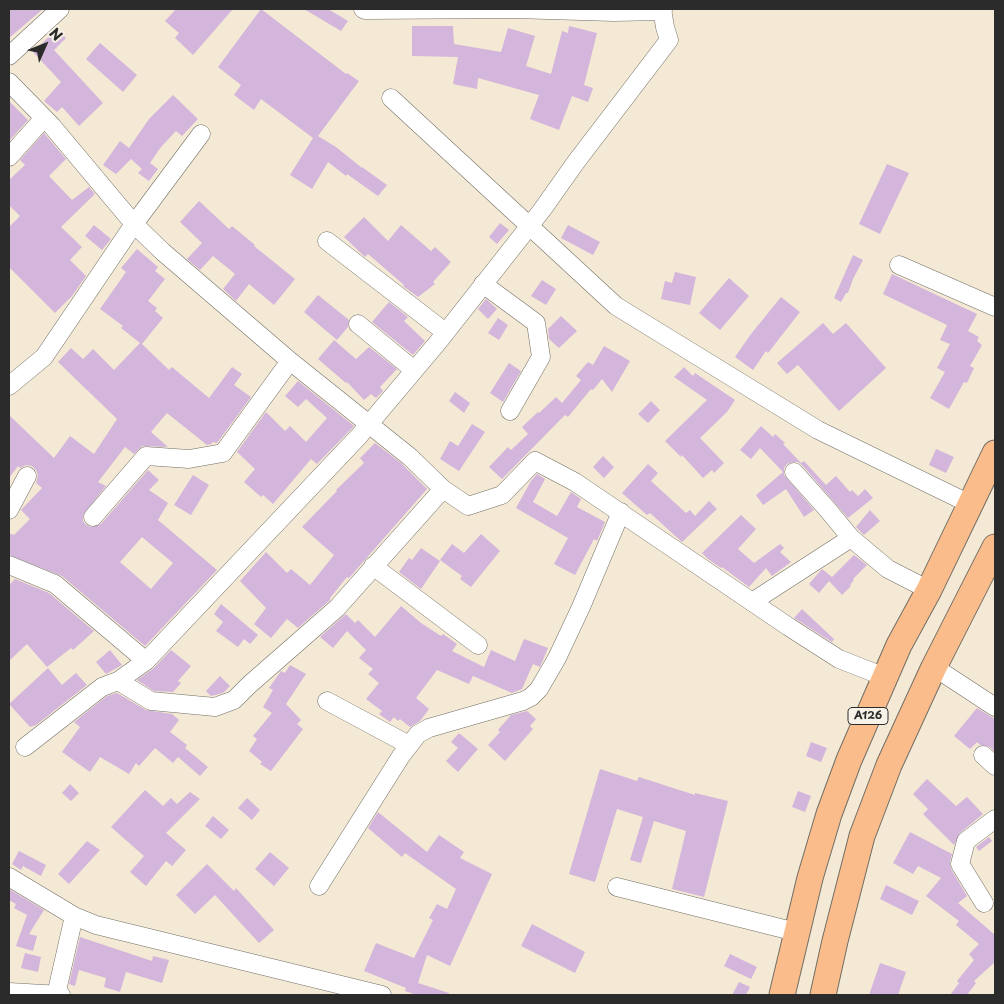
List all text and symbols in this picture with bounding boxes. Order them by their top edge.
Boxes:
north arrow [20,20,70,70]
text: N [45,23,68,46]
road number: A126 [848,708,888,724]

